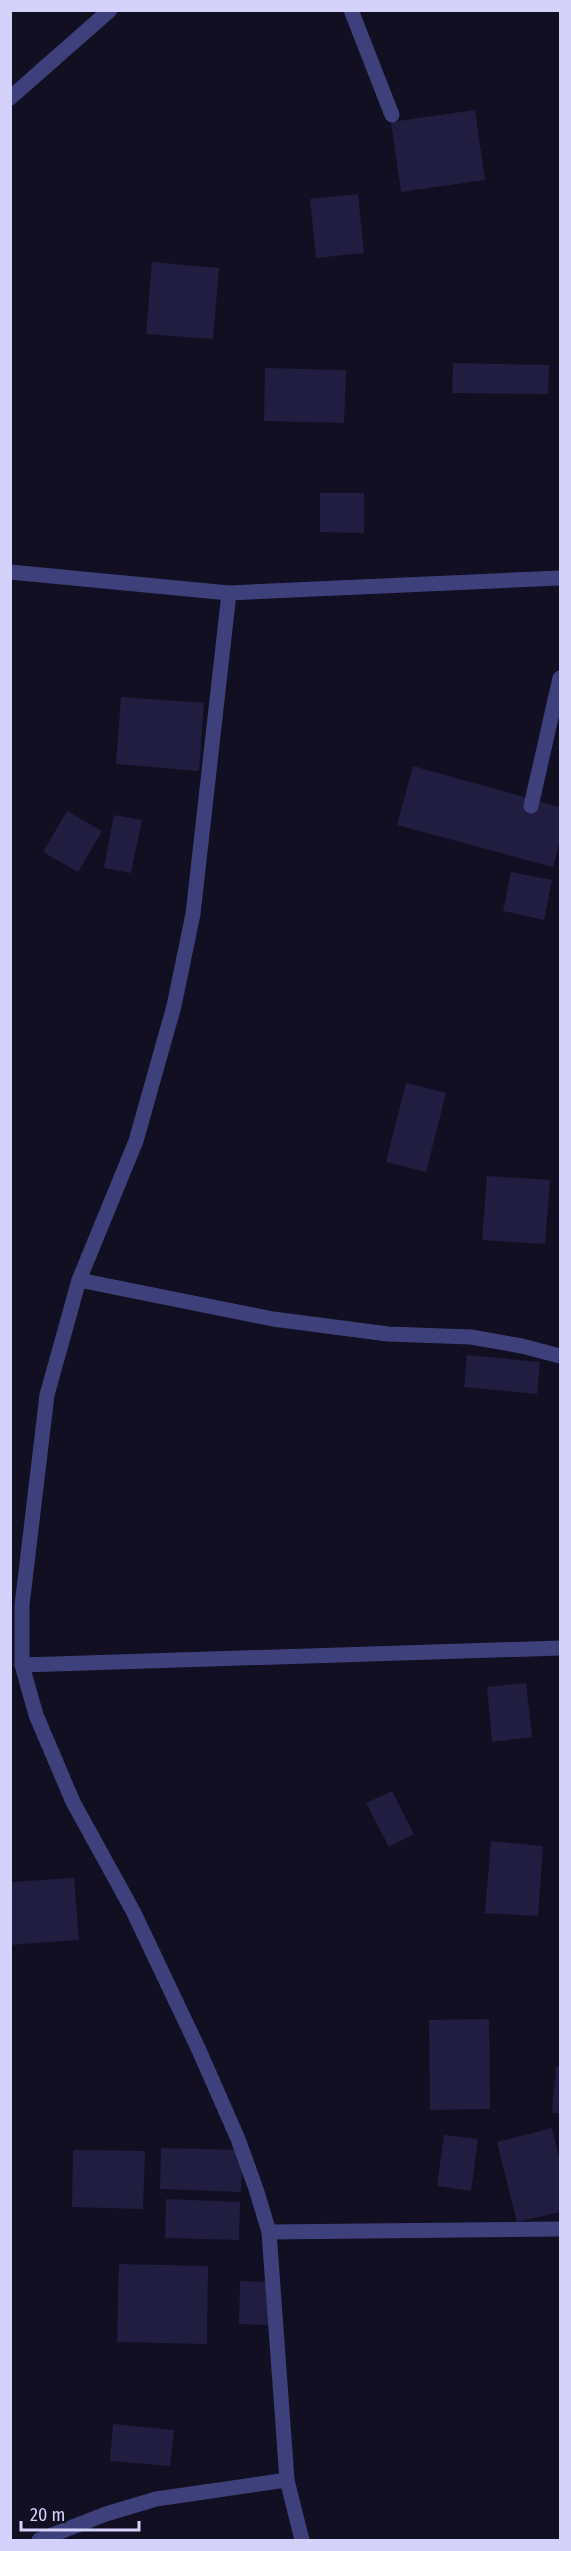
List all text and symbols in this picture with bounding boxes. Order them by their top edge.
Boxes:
scale bar [21,2494,140,2532]
text: 20 m [30,2504,65,2526]

